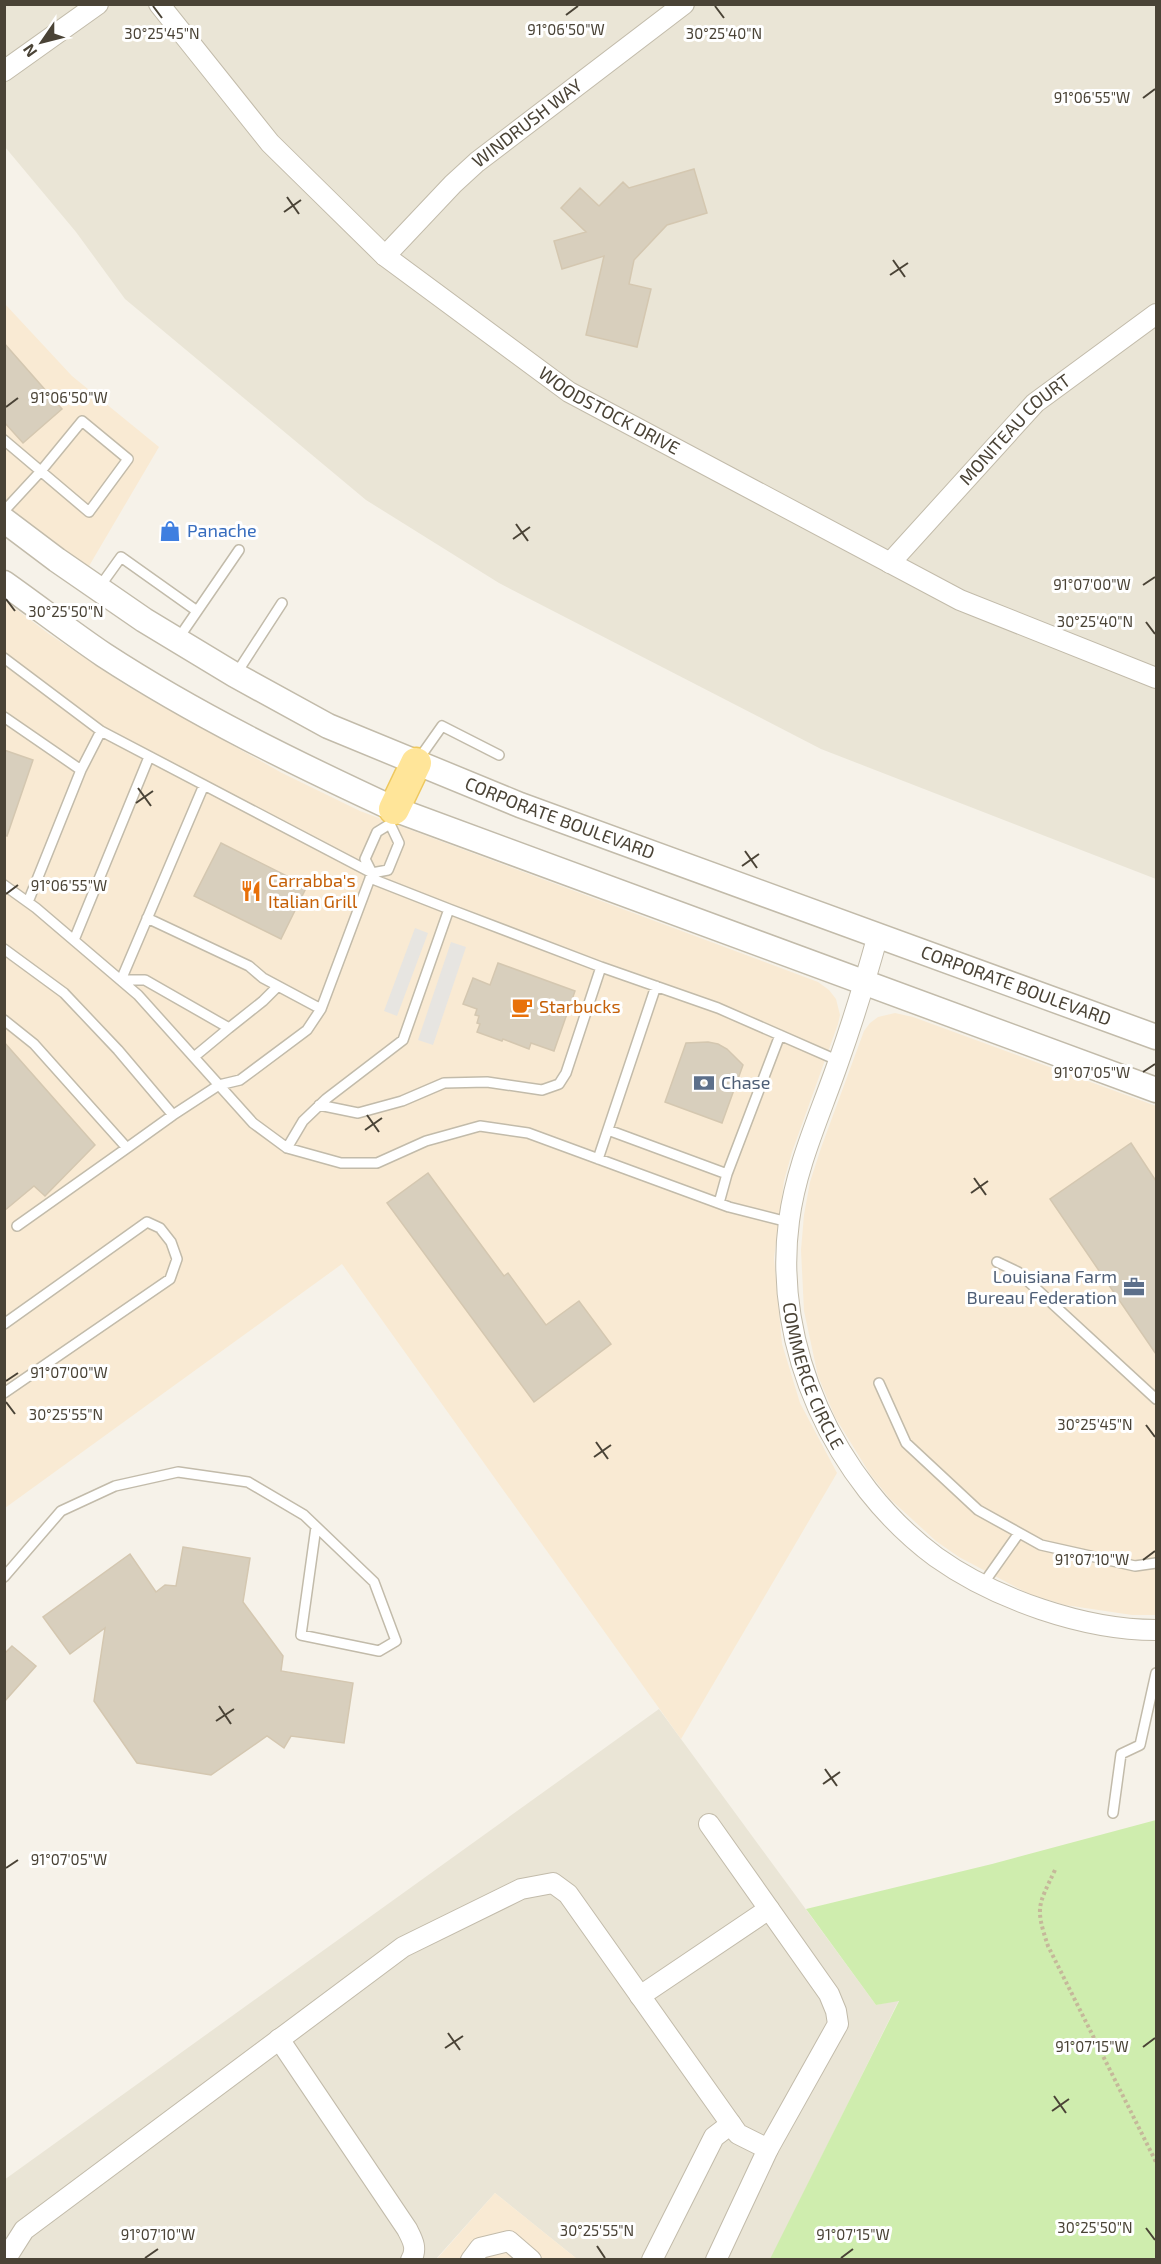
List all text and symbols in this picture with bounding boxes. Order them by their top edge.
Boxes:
north arrow [12,12,72,72]
text: 91°06'50"W [527,20,605,38]
text: 30°25'45"N [124,24,200,42]
text: 30°25'40"N [686,24,762,42]
text: N [18,41,40,61]
street label: WINDRUSH WAY [467,73,587,172]
text: 91°06'55"W [1054,88,1130,106]
street label: WOODSTOCK DRIVE [535,361,684,459]
street label: MONITEAU COURT [954,369,1075,489]
text: 91°06'50"W [30,388,108,406]
shop icon: Panache [158,519,182,543]
place label: Panache [187,519,257,541]
text: 91°07'00"W [1053,575,1131,593]
text: 30°25'50"N [28,602,104,620]
text: 30°25'40"N [1057,612,1133,630]
street label: CORPORATE BOULEVARD [462,772,658,863]
place label: Carrabba's Italian Grill [268,869,358,912]
text: 91°06'55"W [31,876,107,894]
restaurant icon: Carrabba's Italian Grill [239,879,263,903]
street label: CORPORATE BOULEVARD [918,940,1114,1030]
cafe icon: Starbucks [510,995,534,1019]
place label: Starbucks [539,995,621,1017]
text: 91°07'05"W [1054,1063,1130,1081]
bank icon: Chase [692,1071,716,1095]
place label: Chase [721,1071,770,1093]
place label: Louisiana Farm Bureau Federation [967,1265,1117,1308]
office icon: Louisiana Farm Bureau Federation [1122,1275,1146,1299]
street label: COMMERCE CIRCLE [779,1301,849,1453]
text: 91°07'00"W [30,1363,108,1381]
text: 30°25'55"N [29,1405,103,1423]
text: 30°25'45"N [1057,1415,1133,1433]
text: 91°07'10"W [1055,1550,1129,1568]
text: 91°07'05"W [31,1850,107,1868]
text: 91°07'15"W [1055,2037,1129,2055]
text: 30°25'50"N [1057,2218,1133,2236]
text: 30°25'55"N [560,2221,634,2239]
text: 91°07'10"W [121,2225,195,2243]
text: 91°07'15"W [816,2225,890,2243]

